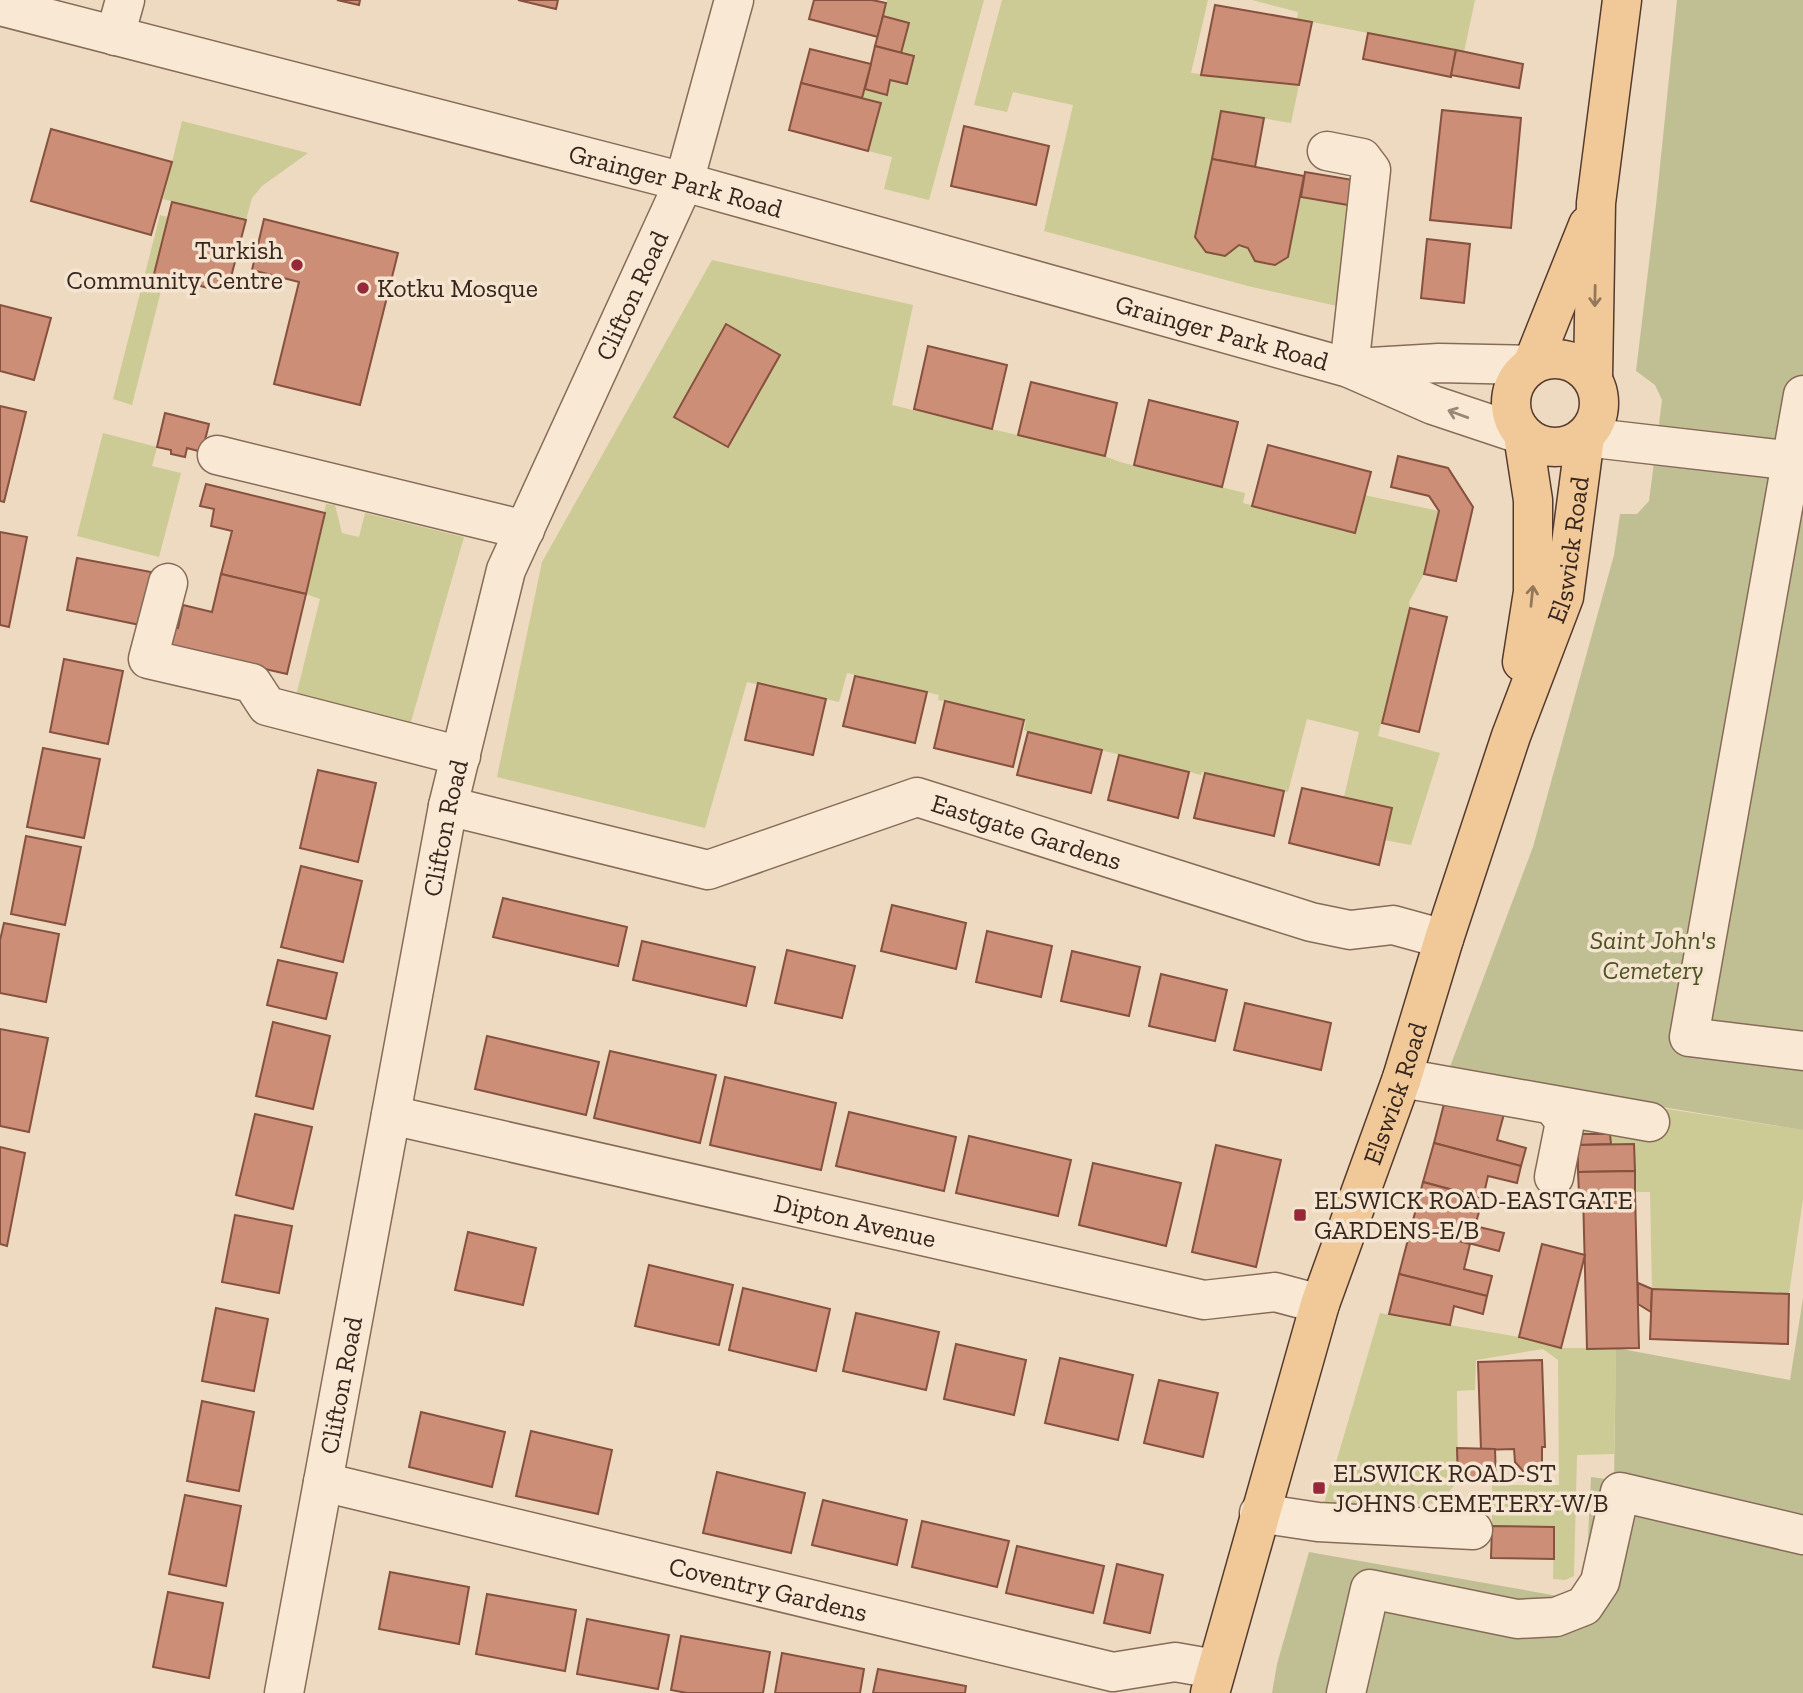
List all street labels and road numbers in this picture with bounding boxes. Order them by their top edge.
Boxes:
street label: Grainger Park Road [565,137,786,225]
street label: Clifton Road [588,226,675,365]
street label: Grainger Park Road [1112,287,1332,378]
street label: Elswick Road [1540,474,1596,627]
street label: Clifton Road [416,756,475,899]
street label: Eastgate Gardens [927,787,1126,877]
street label: Elswick Road [1356,1018,1434,1169]
street label: Dipton Avenue [771,1187,939,1255]
street label: Clifton Road [313,1314,369,1456]
street label: Coventry Gardens [666,1550,871,1628]

